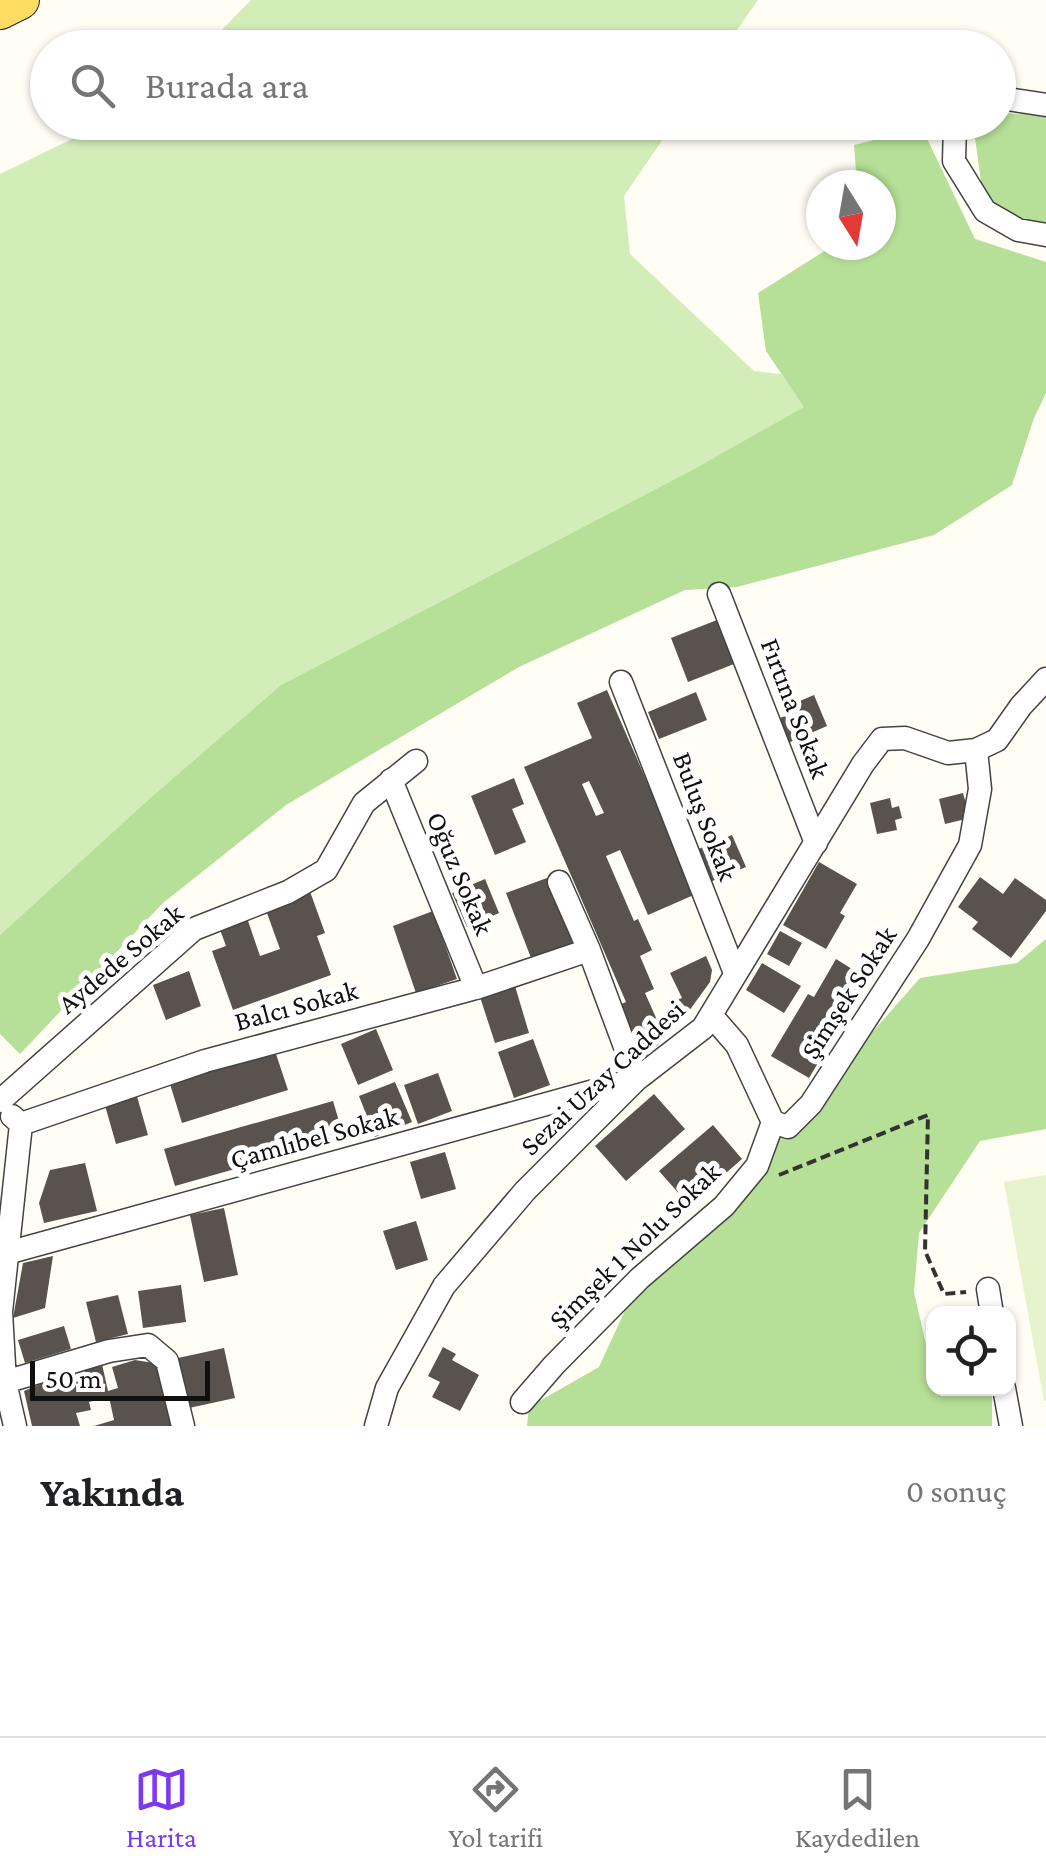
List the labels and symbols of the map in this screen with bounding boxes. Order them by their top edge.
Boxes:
north arrow [806,170,896,260]
street label: Fırtına Sokak [755,634,837,783]
street label: Buluş Sokak [667,748,744,885]
street label: Oğuz Sokak [421,807,501,940]
street label: Aydede Sokak [51,897,190,1020]
street label: Şimşek Sokak [794,920,903,1064]
street label: Balcı Sokak [231,974,362,1037]
street label: Sezai Uzay Caddesi [514,993,691,1161]
street label: Çamlıbel Sokak [227,1100,402,1175]
street label: Şimşek 1 Nolu Sokak [542,1155,727,1335]
scale bar [30,1356,210,1400]

